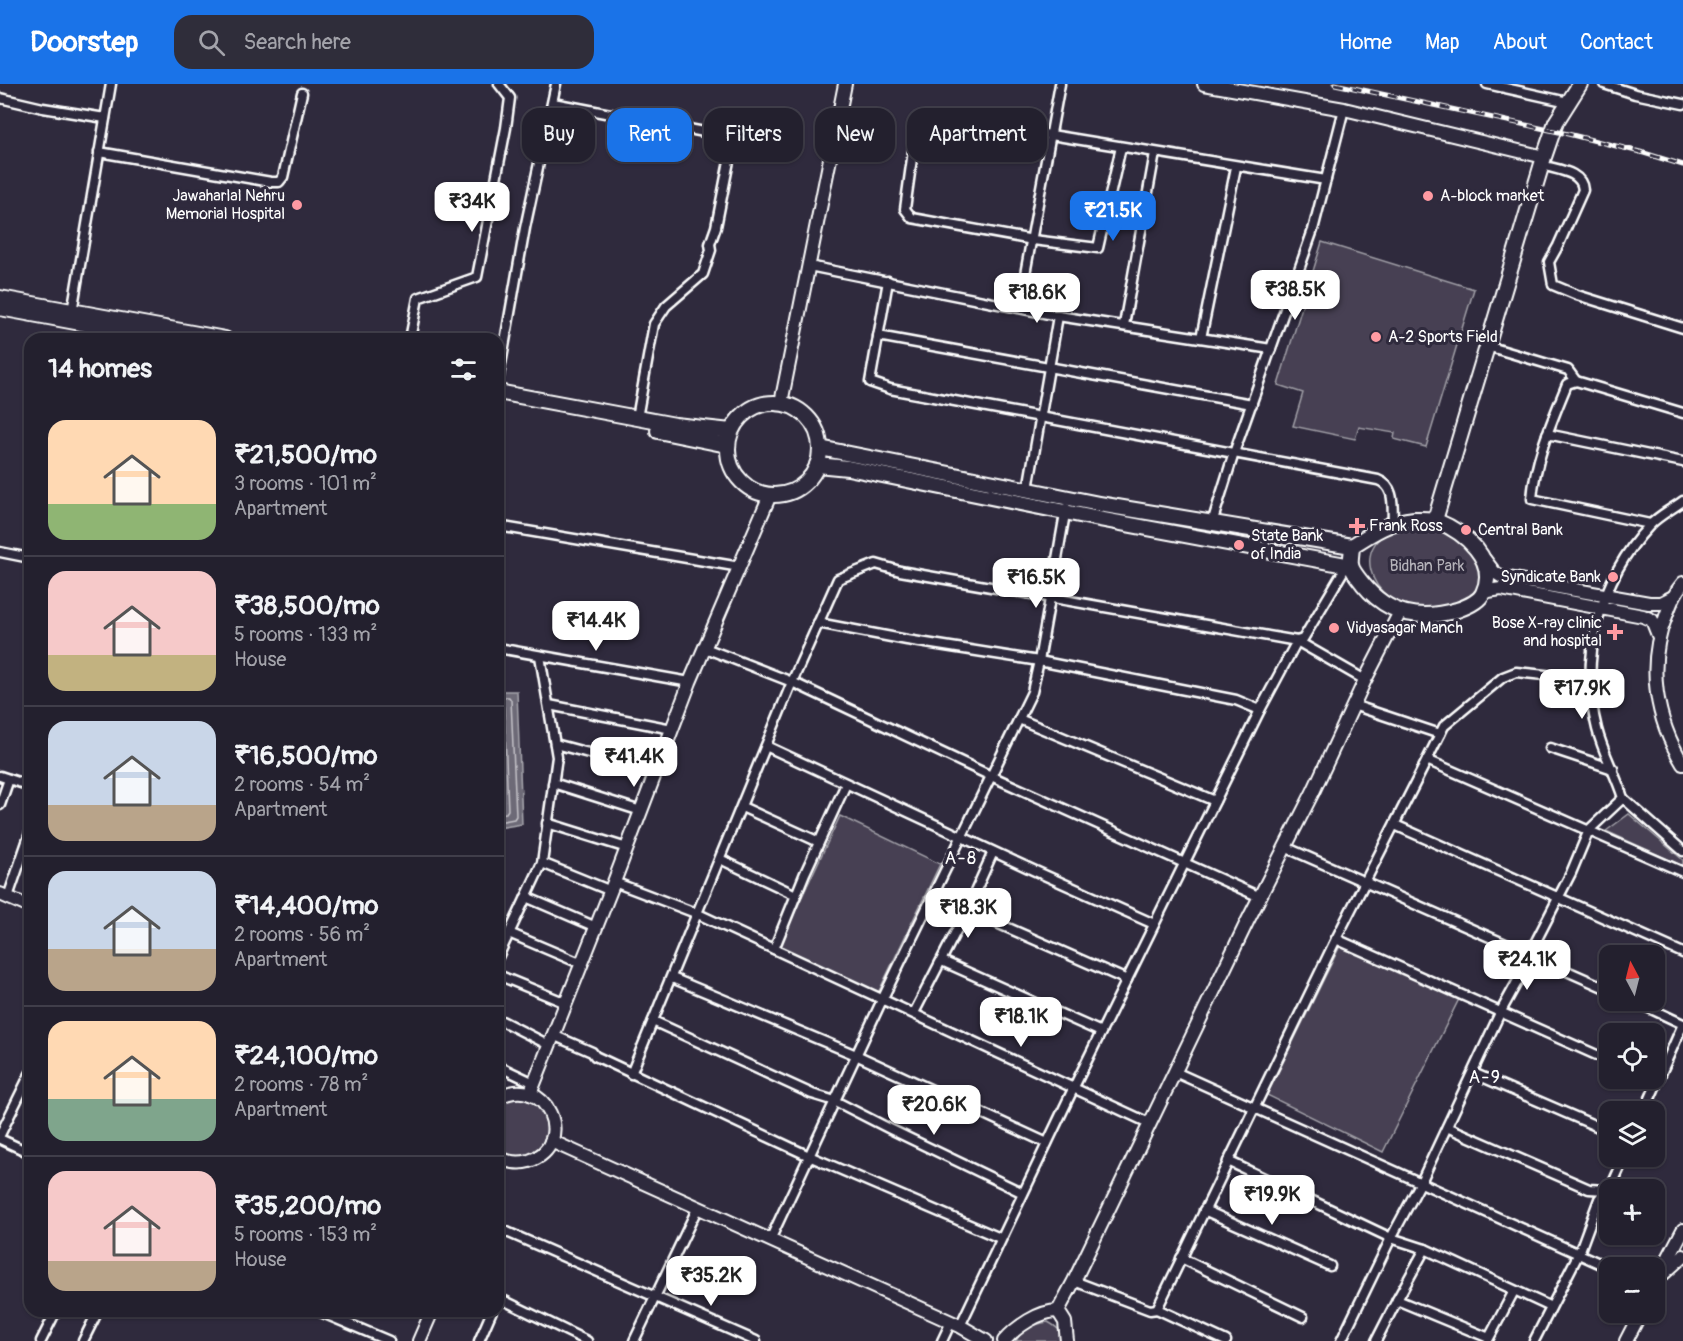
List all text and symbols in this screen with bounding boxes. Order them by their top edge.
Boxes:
search box [174,15,594,69]
text: Doorstep [30,25,138,60]
icon: search [195,26,228,59]
text: Search here [243,28,351,56]
text: Home [1339,29,1392,56]
text: Map [1425,29,1460,56]
text: About [1493,29,1547,56]
text: Contact [1580,29,1653,56]
chip: Buy [522,108,595,162]
chip: Rent [607,108,692,162]
chip: Filters [704,108,803,162]
chip: New [815,108,895,162]
chip: Apartment [907,108,1047,162]
pin: ₹34K [436,182,508,233]
place label: Jawaharlal Nehru Memorial Hospital [166,186,285,224]
place label: A-block market [1440,186,1545,206]
text: ₹34K [449,189,495,214]
marker: A-block market [1421,189,1435,203]
pin: ₹21.5K [1064,191,1162,242]
marker: Jawaharlal Nehru Memorial Hospital [290,198,304,212]
text: ₹21.5K [1084,198,1142,223]
pin: ₹38.5K [1246,270,1344,321]
pin: ₹18.6K [988,273,1086,324]
text: ₹38.5K [1265,277,1325,302]
text: ₹18.6K [1008,280,1066,305]
place label: A-2 Sports Field [1388,327,1498,347]
marker: A-2 Sports Field [1369,330,1383,344]
text: 14 homes [48,353,152,385]
icon: filters [447,353,480,386]
text: ₹21,500/mo [234,439,377,471]
icon: home [96,444,168,516]
text: 3 rooms · 101 m² [234,471,377,496]
text: Apartment [234,496,327,521]
place label: Frank Ross [1369,516,1443,536]
marker: Frank Ross [1350,519,1364,533]
place label: Central Bank [1478,520,1563,540]
marker: Central Bank [1459,523,1473,537]
place label: State Bank of India [1251,526,1324,564]
marker: State Bank of India [1232,538,1246,552]
park label: Bidhan Park [1390,556,1465,576]
pin: ₹16.5K [987,558,1085,609]
text: ₹16.5K [1007,565,1065,590]
place label: Syndicate Bank [1500,567,1601,587]
marker: Syndicate Bank [1606,570,1620,584]
text: ₹38,500/mo [234,590,380,622]
icon: home [96,595,168,667]
pin: ₹14.4K [547,601,645,652]
text: ₹14.4K [566,608,626,633]
place label: Bose X-ray clinic and hospital [1492,613,1602,651]
place label: Vidyasagar Manch [1346,618,1463,638]
marker: Vidyasagar Manch [1327,621,1341,635]
text: 5 rooms · 133 m² [234,622,377,647]
marker: Bose X-ray clinic and hospital [1606,623,1624,641]
text: House [234,647,286,672]
pin: ₹17.9K [1533,669,1631,720]
text: ₹17.9K [1553,676,1611,701]
pin: ₹41.4K [585,737,683,788]
text: ₹16,500/mo [234,740,378,772]
text: ₹41.4K [604,744,664,769]
icon: home [96,745,168,817]
text: 2 rooms · 54 m² [234,772,370,797]
text: Apartment [234,797,327,822]
district label: A-8 [945,847,977,870]
pin: ₹18.3K [919,888,1017,939]
text: ₹14,400/mo [234,890,378,922]
icon: home [96,895,168,967]
text: ₹18.3K [939,895,997,920]
text: 2 rooms · 56 m² [234,922,370,947]
pin: ₹24.1K [1478,940,1576,991]
north arrow [1599,945,1665,1011]
map controls [1599,945,1665,1323]
text: Apartment [234,947,327,972]
text: ₹24.1K [1497,947,1557,972]
pin: ₹18.1K [972,997,1070,1048]
text: ₹18.1K [994,1004,1048,1029]
button: locate [1599,1023,1665,1089]
text: ₹24,100/mo [234,1040,378,1072]
icon: home [96,1045,168,1117]
district label: A-9 [1468,1066,1502,1089]
text: 2 rooms · 78 m² [234,1072,368,1097]
pin: ₹20.6K [885,1085,983,1136]
text: ₹20.6K [902,1092,966,1117]
text: Apartment [234,1097,327,1122]
button: layers [1599,1101,1665,1167]
pin: ₹19.9K [1223,1175,1321,1226]
button: + [1599,1179,1665,1245]
text: ₹19.9K [1244,1182,1300,1207]
text: ₹35,200/mo [234,1190,381,1222]
icon: home [96,1195,168,1267]
text: 5 rooms · 153 m² [234,1222,377,1247]
text: House [234,1247,286,1272]
pin: ₹35.2K [662,1256,760,1307]
button: − [1599,1257,1665,1323]
text: ₹35.2K [680,1263,742,1288]

